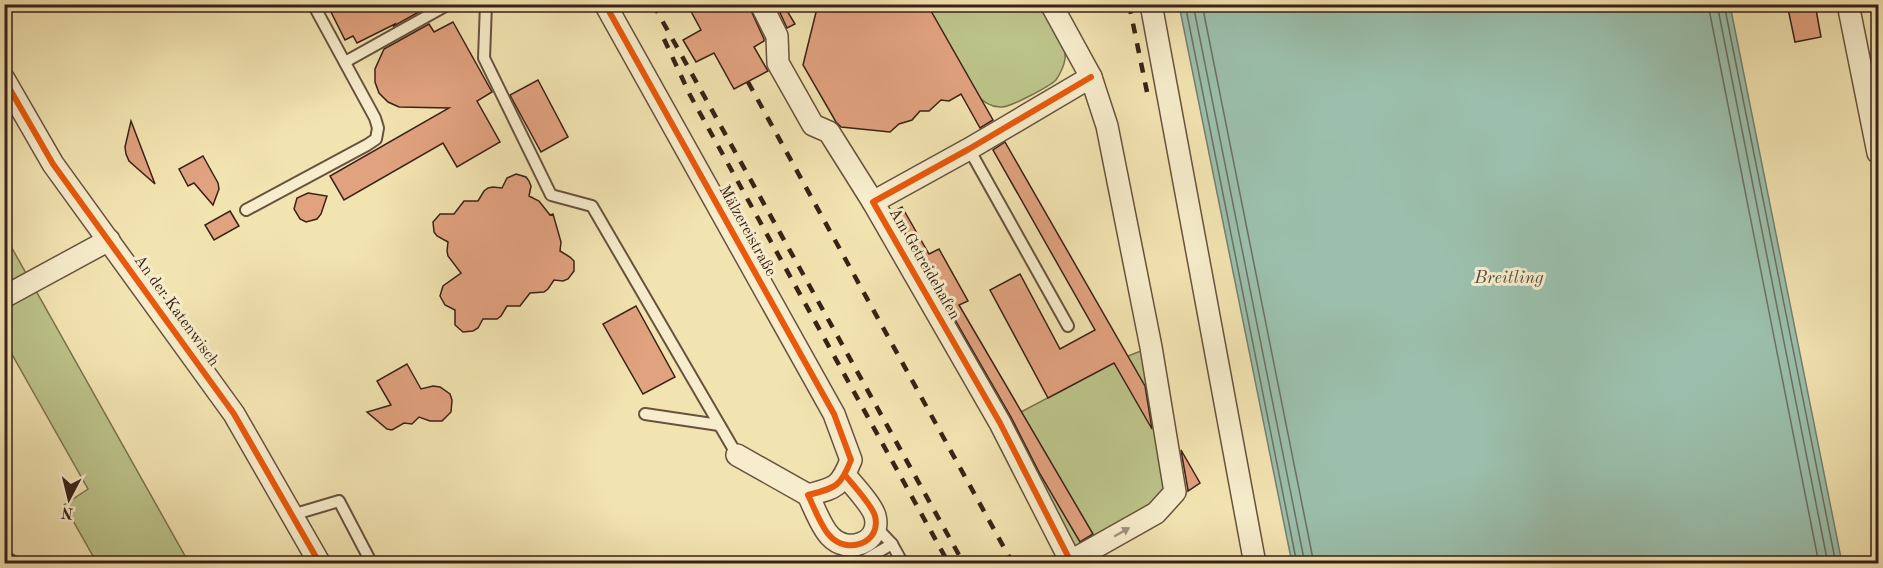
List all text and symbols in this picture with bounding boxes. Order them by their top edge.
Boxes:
street label: Mälzereistraße [716,183,778,279]
street label: Am Getreidehafen [886,206,963,323]
street label: An der Katenwisch [130,252,222,370]
water label: Breitling [1473,269,1544,287]
north arrow [39,469,99,529]
text: N [60,503,74,521]
one-way arrow [1114,527,1131,537]

